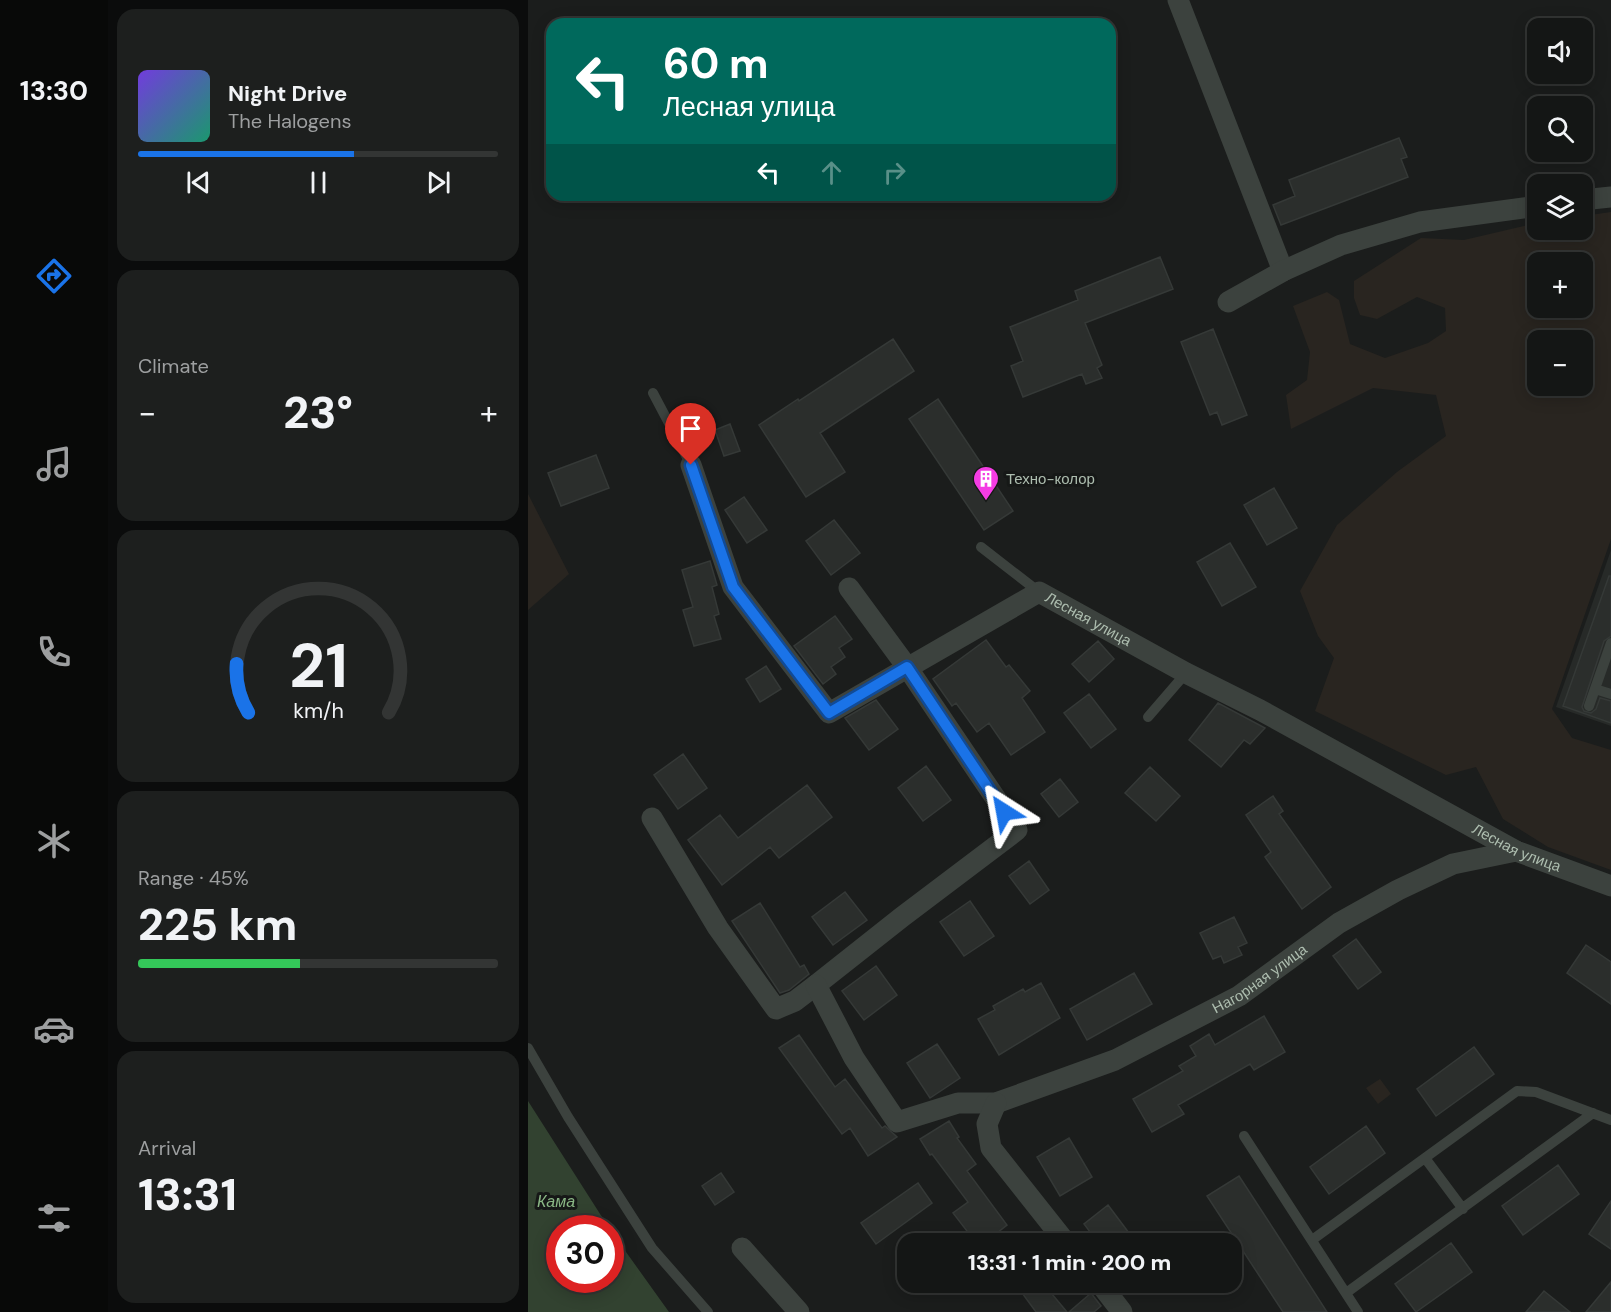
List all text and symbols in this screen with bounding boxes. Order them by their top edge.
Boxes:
map controls [1527,18,1593,396]
button: sound [1527,18,1593,84]
text: 60 m [663,36,769,91]
icon: left [564,42,642,120]
text: 13:30 [20,73,88,108]
text: Night Drive [228,79,347,108]
text: Лесная улица [663,89,835,124]
button: search [1527,96,1593,162]
text: The Halogens [228,108,351,134]
icon: left [752,156,785,189]
icon: ahead [815,156,848,189]
icon: right [878,156,911,189]
icon: previous [182,166,215,199]
icon: pause [302,166,335,199]
icon: next [422,166,455,199]
button: layers [1527,174,1593,240]
button: + [1527,252,1593,318]
icon: directions [33,255,75,297]
button: − [1527,330,1593,396]
text: Climate [138,353,209,379]
text: 23° [283,383,353,442]
text: − [138,391,156,434]
text: + [480,391,498,434]
pin [665,403,716,465]
icon: arrive [674,412,707,445]
icon: music [33,443,75,485]
building icon: Техно-колор [971,464,1001,502]
place label: Техно-колор [1006,469,1095,489]
street label: Лесная улица [1041,587,1136,651]
text: 21 [289,625,347,706]
icon: phone [33,631,75,673]
text: km/h [293,697,343,725]
position arrow [972,780,1036,844]
street label: Лесная улица [1469,819,1564,877]
icon: climate [33,820,75,862]
text: Range · 45% [138,865,249,891]
text: 225 km [138,895,297,954]
street label: Нагорная улица [1209,939,1312,1018]
icon: car [33,1008,75,1050]
text: Arrival [138,1135,196,1161]
text: 13:31 [138,1165,237,1224]
water label: Кама [537,1191,575,1212]
icon: filters [33,1197,75,1239]
speed limit sign: 30 [546,1215,624,1293]
text: 13:31 · 1 min · 200 m [968,1248,1171,1277]

